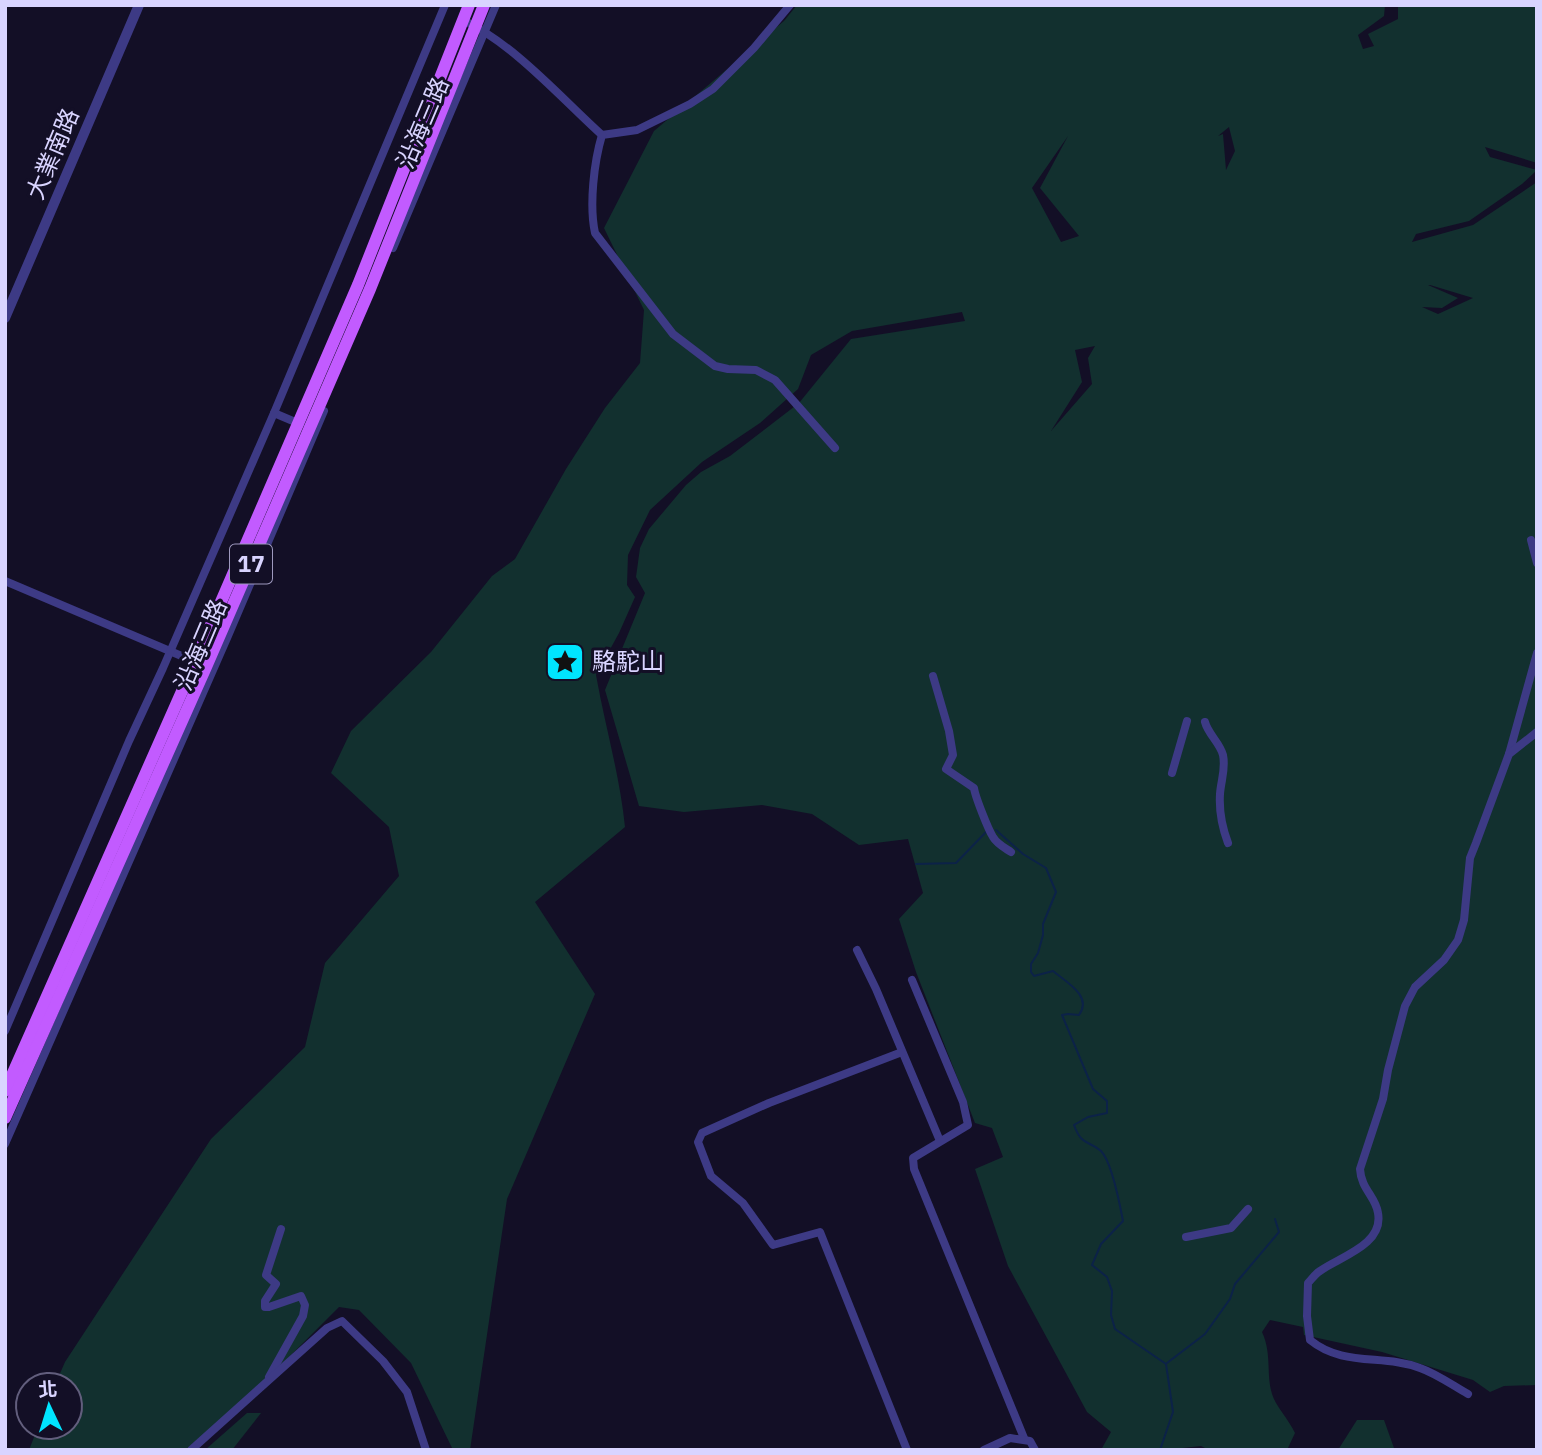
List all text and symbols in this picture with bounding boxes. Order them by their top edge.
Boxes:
street label: 沿海三路 [389,72,456,173]
street label: 大業南路 [19,103,86,204]
road number: 17 [230,544,272,584]
street label: 沿海三路 [167,594,234,695]
place icon: 駱駝山 [544,641,586,683]
place label: 駱駝山 [592,645,664,677]
north arrow [14,1371,84,1441]
text: 北 [37,1376,58,1402]

